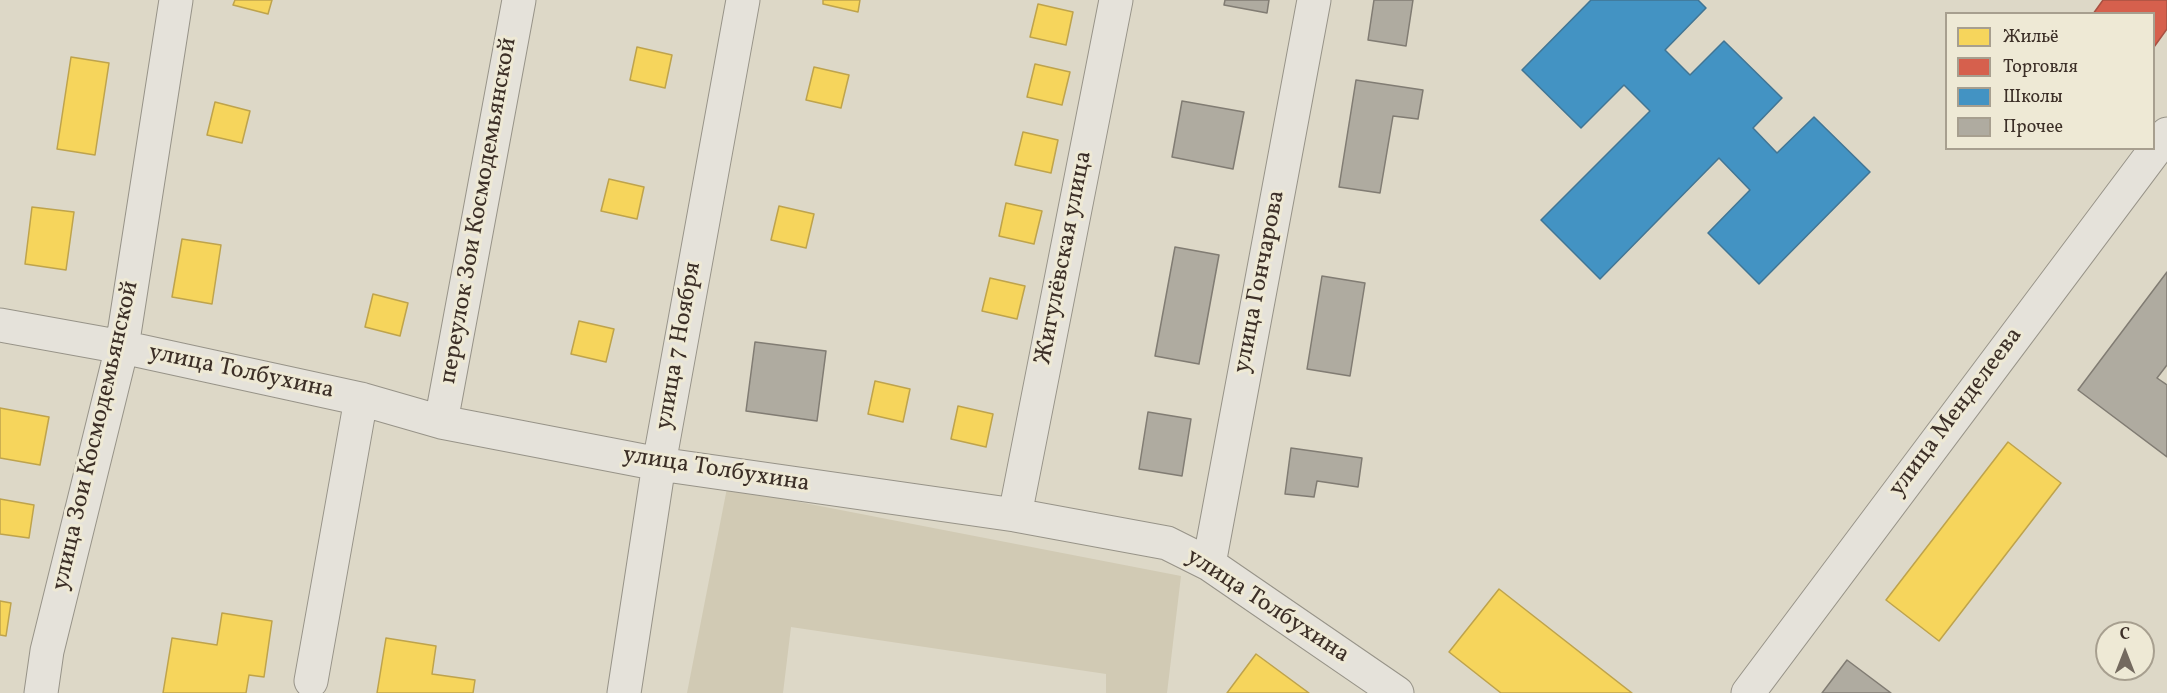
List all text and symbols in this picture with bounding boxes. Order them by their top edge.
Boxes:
legend [1945,12,2155,150]
text: Жильё [2003,25,2059,50]
street label: переулок Зои Космодемьянской [435,36,525,386]
text: Торговля [2003,55,2078,80]
text: Школы [2003,85,2063,110]
text: Прочее [2003,115,2063,140]
street label: Жигулёвская улица [1030,149,1100,367]
street label: улица Гончарова [1229,188,1293,376]
street label: улица 7 Ноября [651,260,709,432]
street label: улица Зои Космодемьянской [47,278,147,594]
street label: улица Менделеева [1884,323,2030,503]
street label: улица Толбухина [146,339,336,407]
street label: улица Толбухина [620,442,812,500]
street label: улица Толбухина [1180,543,1354,671]
north arrow [2095,621,2155,681]
text: С [2120,624,2130,646]

